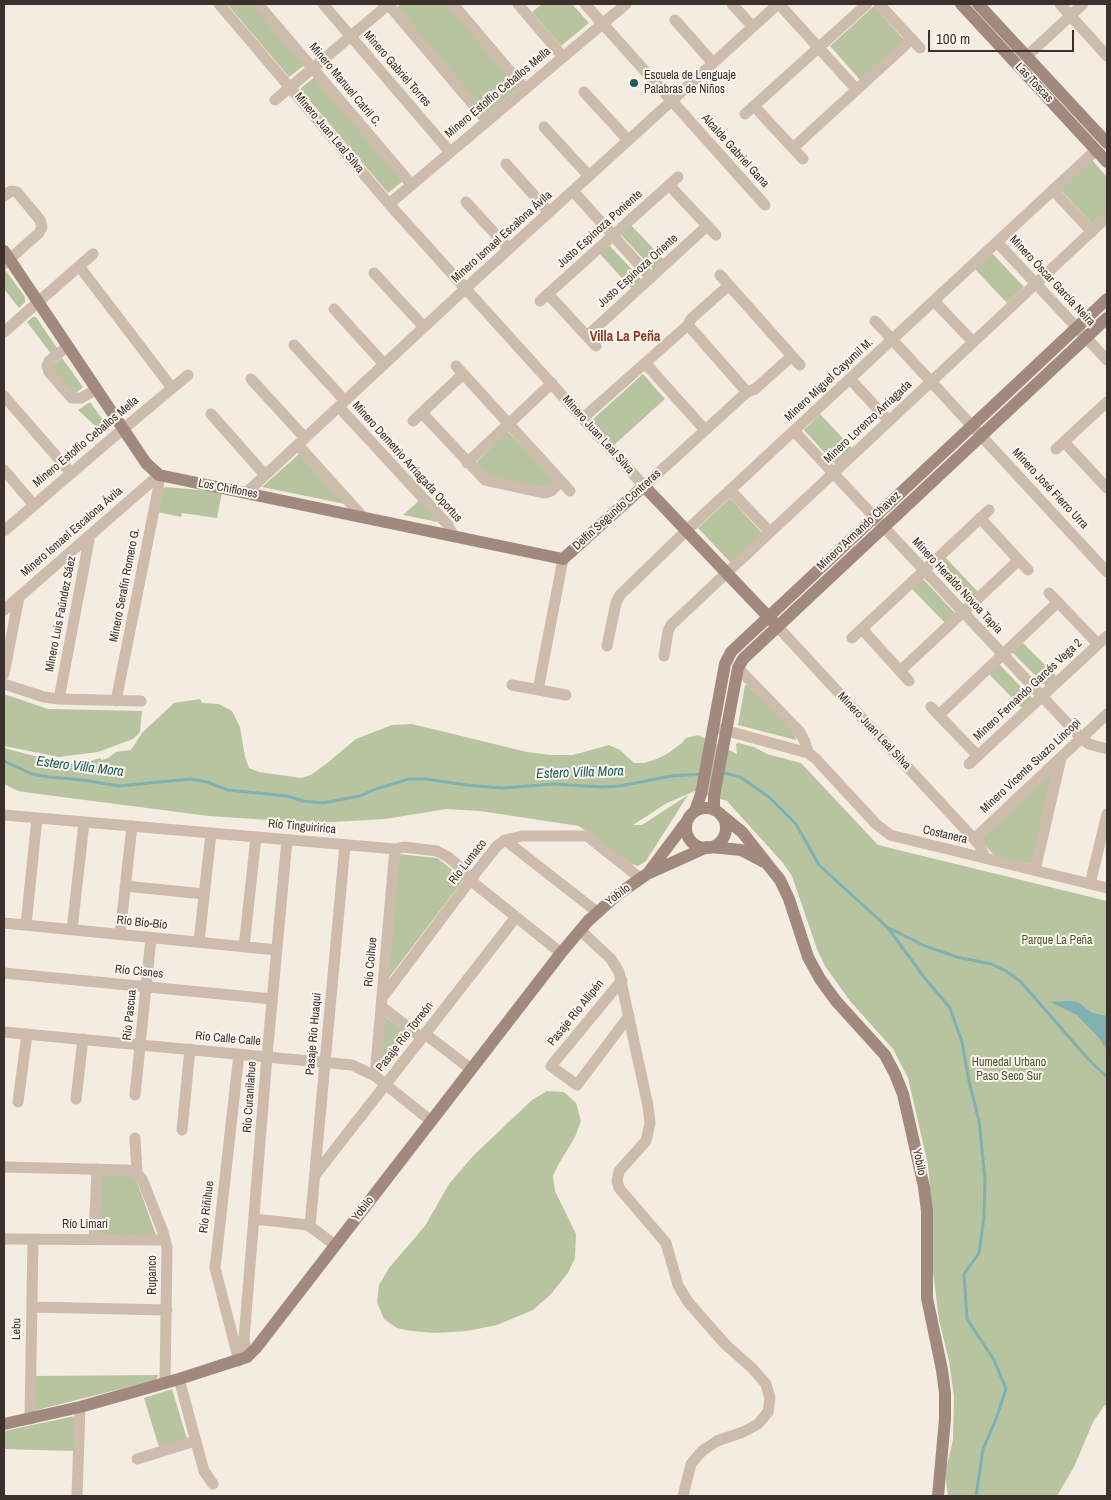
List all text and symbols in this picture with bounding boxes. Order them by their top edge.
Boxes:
scale bar [931,20,1077,52]
street label: Minero Gabriel Torres [360,28,434,110]
text: 100 m [936,28,970,49]
street label: Minero Manuel Catril C. [306,40,384,130]
street label: Minero Estolfio Ceballos Mella [442,45,554,141]
street label: Las Toscas [1012,60,1056,106]
place label: Escuela de Lenguaje Palabras de Niños [644,69,736,97]
marker: Escuela de Lenguaje Palabras de Niños [628,77,640,89]
street label: Minero Juan Leal Silva [291,90,367,176]
street label: Alcalde Gabriel Gana [698,111,772,191]
street label: Justo Espinoza Poniente [555,187,645,271]
street label: Minero Ismael Escalona Ávila [449,188,555,286]
street label: Justo Espinoza Oriente [595,231,681,311]
street label: Minero Óscar García Neira [1006,233,1098,329]
district label: Villa La Peña [590,329,660,345]
street label: Minero Miguel Cayumil M. [782,335,876,425]
street label: Minero Lorenzo Arriagada [821,378,915,466]
street label: Minero Juan Leal Silva [559,393,637,477]
street label: Minero Estolfio Ceballos Mella [30,394,142,490]
street label: Minero Demetrio Arriagada Oportus [349,399,465,525]
street label: Minero José Fierro Urra [1009,446,1091,532]
street label: Delfín Segundo Contreras [570,467,664,553]
street label: Los Chiflones [197,476,259,502]
street label: Minero Ismael Escalona Ávila [18,484,126,580]
street label: Minero Armando Chavez [814,488,904,574]
street label: Minero Serafín Romero G. [107,527,143,643]
street label: Minero Heraldo Novoa Tapia [909,535,1005,637]
street label: Minero Luis Faúndez Sáez [43,555,79,673]
street label: Minero Fernando Garcés Vega 2 [971,636,1085,744]
street label: Minero Juan Leal Silva [834,689,914,773]
street label: Minero Vicente Suazo Lincopi [978,716,1084,816]
water label: Estero Villa Mora [35,753,125,781]
water label: Estero Villa Mora [536,763,624,783]
street label: Río Tinguiririca [267,817,337,837]
street label: Costanera [921,823,969,847]
street label: Río Lumaco [446,837,490,887]
street label: Yobilo [603,881,633,909]
street label: Río Bío-Bío [116,913,168,933]
park label: Parque La Peña [1021,934,1093,948]
street label: Río Coihue [362,937,380,987]
street label: Río Cisnes [114,962,164,982]
street label: Pasaje Río Allipén [545,977,607,1049]
street label: Río Pascua [120,989,140,1041]
street label: Pasaje Río Huaqui [303,992,325,1076]
street label: Pasaje Río Torreón [373,999,437,1075]
street label: Río Calle Calle [195,1029,261,1049]
park label: Humedal Urbano Paso Seco Sur [972,1056,1046,1084]
street label: Río Curanilahue [240,1061,260,1133]
street label: Yobilo [909,1147,929,1177]
street label: Río Riñihue [197,1180,217,1234]
street label: Yobilo [349,1194,377,1224]
street label: Río Limarí [62,1218,108,1232]
street label: Rupanco [146,1255,160,1295]
street label: Lebu [10,1318,24,1340]

